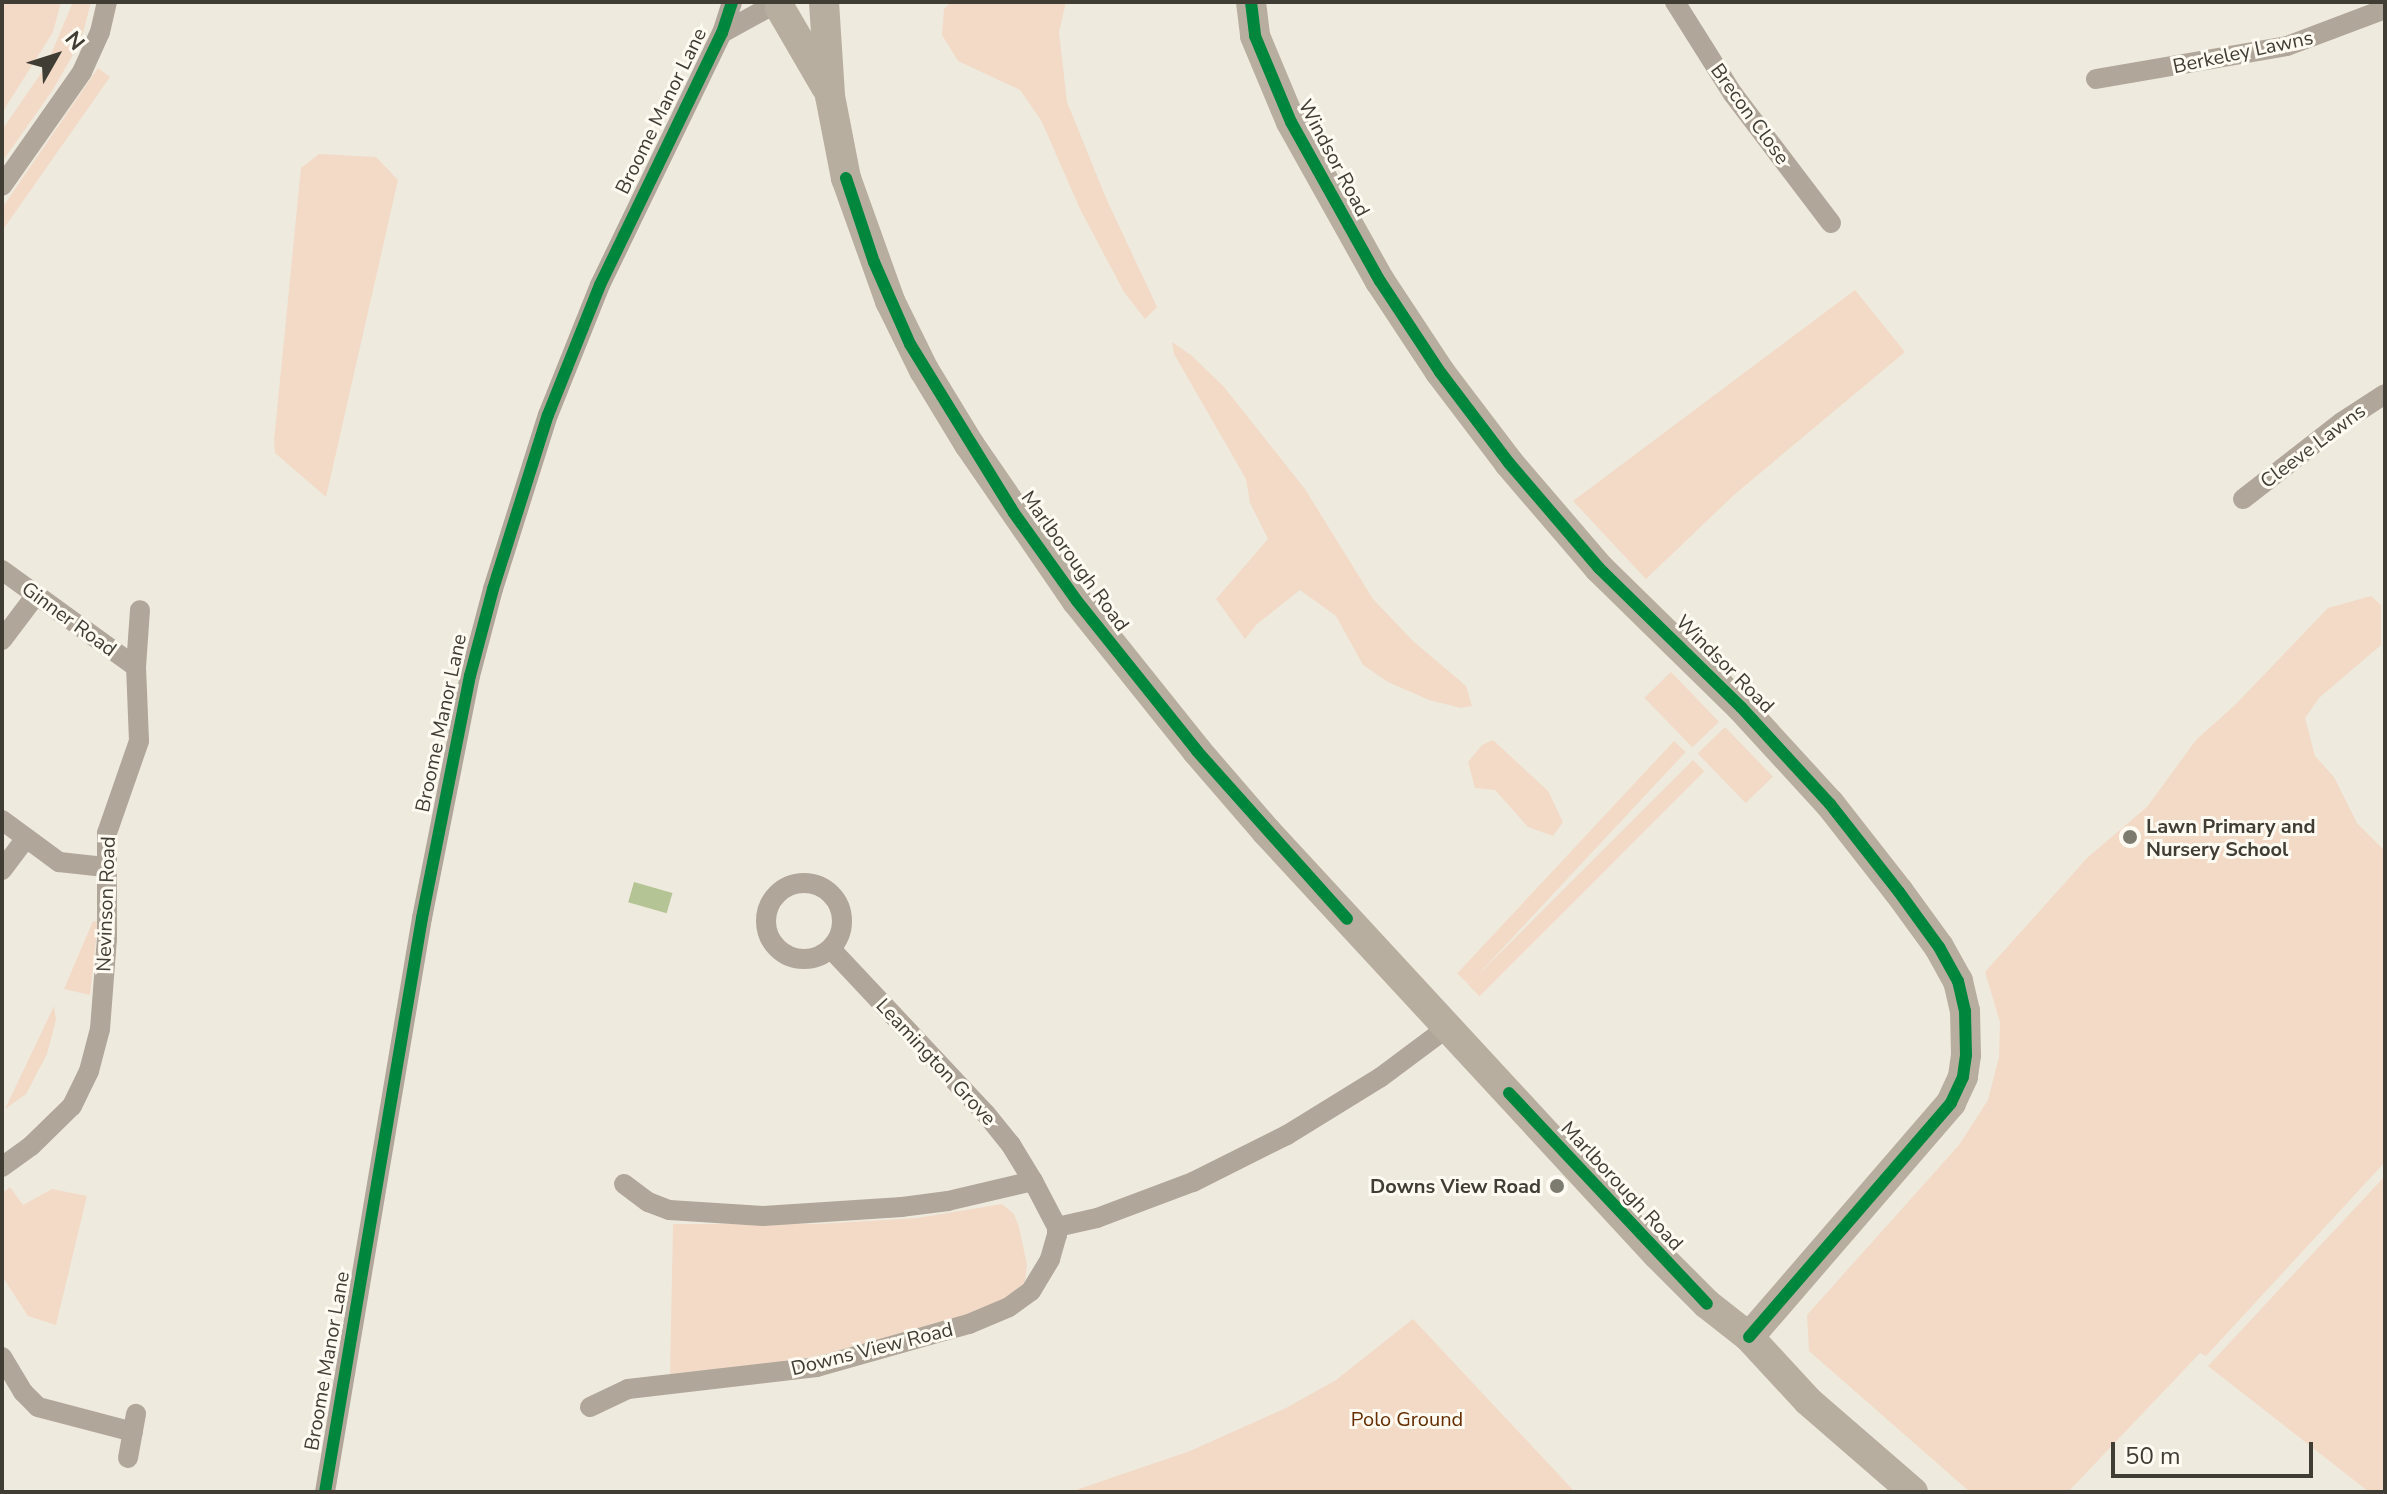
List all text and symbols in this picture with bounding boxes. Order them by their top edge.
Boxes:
north arrow [16,16,96,96]
street label: Broome Manor Lane [610,24,712,198]
text: N [58,25,91,57]
street label: Berkeley Lawns [2171,25,2315,79]
street label: Brecon Close [1705,59,1795,169]
street label: Windsor Road [1293,95,1375,221]
street label: Cleeve Lawns [2256,399,2370,493]
street label: Marlborough Road [1016,486,1134,636]
street label: Ginner Road [17,577,121,661]
street label: Windsor Road [1671,610,1779,718]
street label: Broome Manor Lane [410,632,472,814]
place label: Lawn Primary and Nursery School [2146,814,2315,861]
marker: Lawn Primary and Nursery School [2121,828,2139,846]
street label: Nevinson Road [92,836,120,972]
street label: Leamington Grove [871,994,1001,1130]
street label: Marlborough Road [1556,1116,1688,1256]
place label: Downs View Road [1370,1174,1541,1198]
marker: Downs View Road [1548,1177,1566,1195]
street label: Broome Manor Lane [299,1269,355,1453]
street label: Downs View Road [788,1317,956,1381]
park label: Polo Ground [1351,1407,1463,1431]
scale bar [2115,1426,2317,1476]
text: 50 m [2125,1440,2181,1472]

